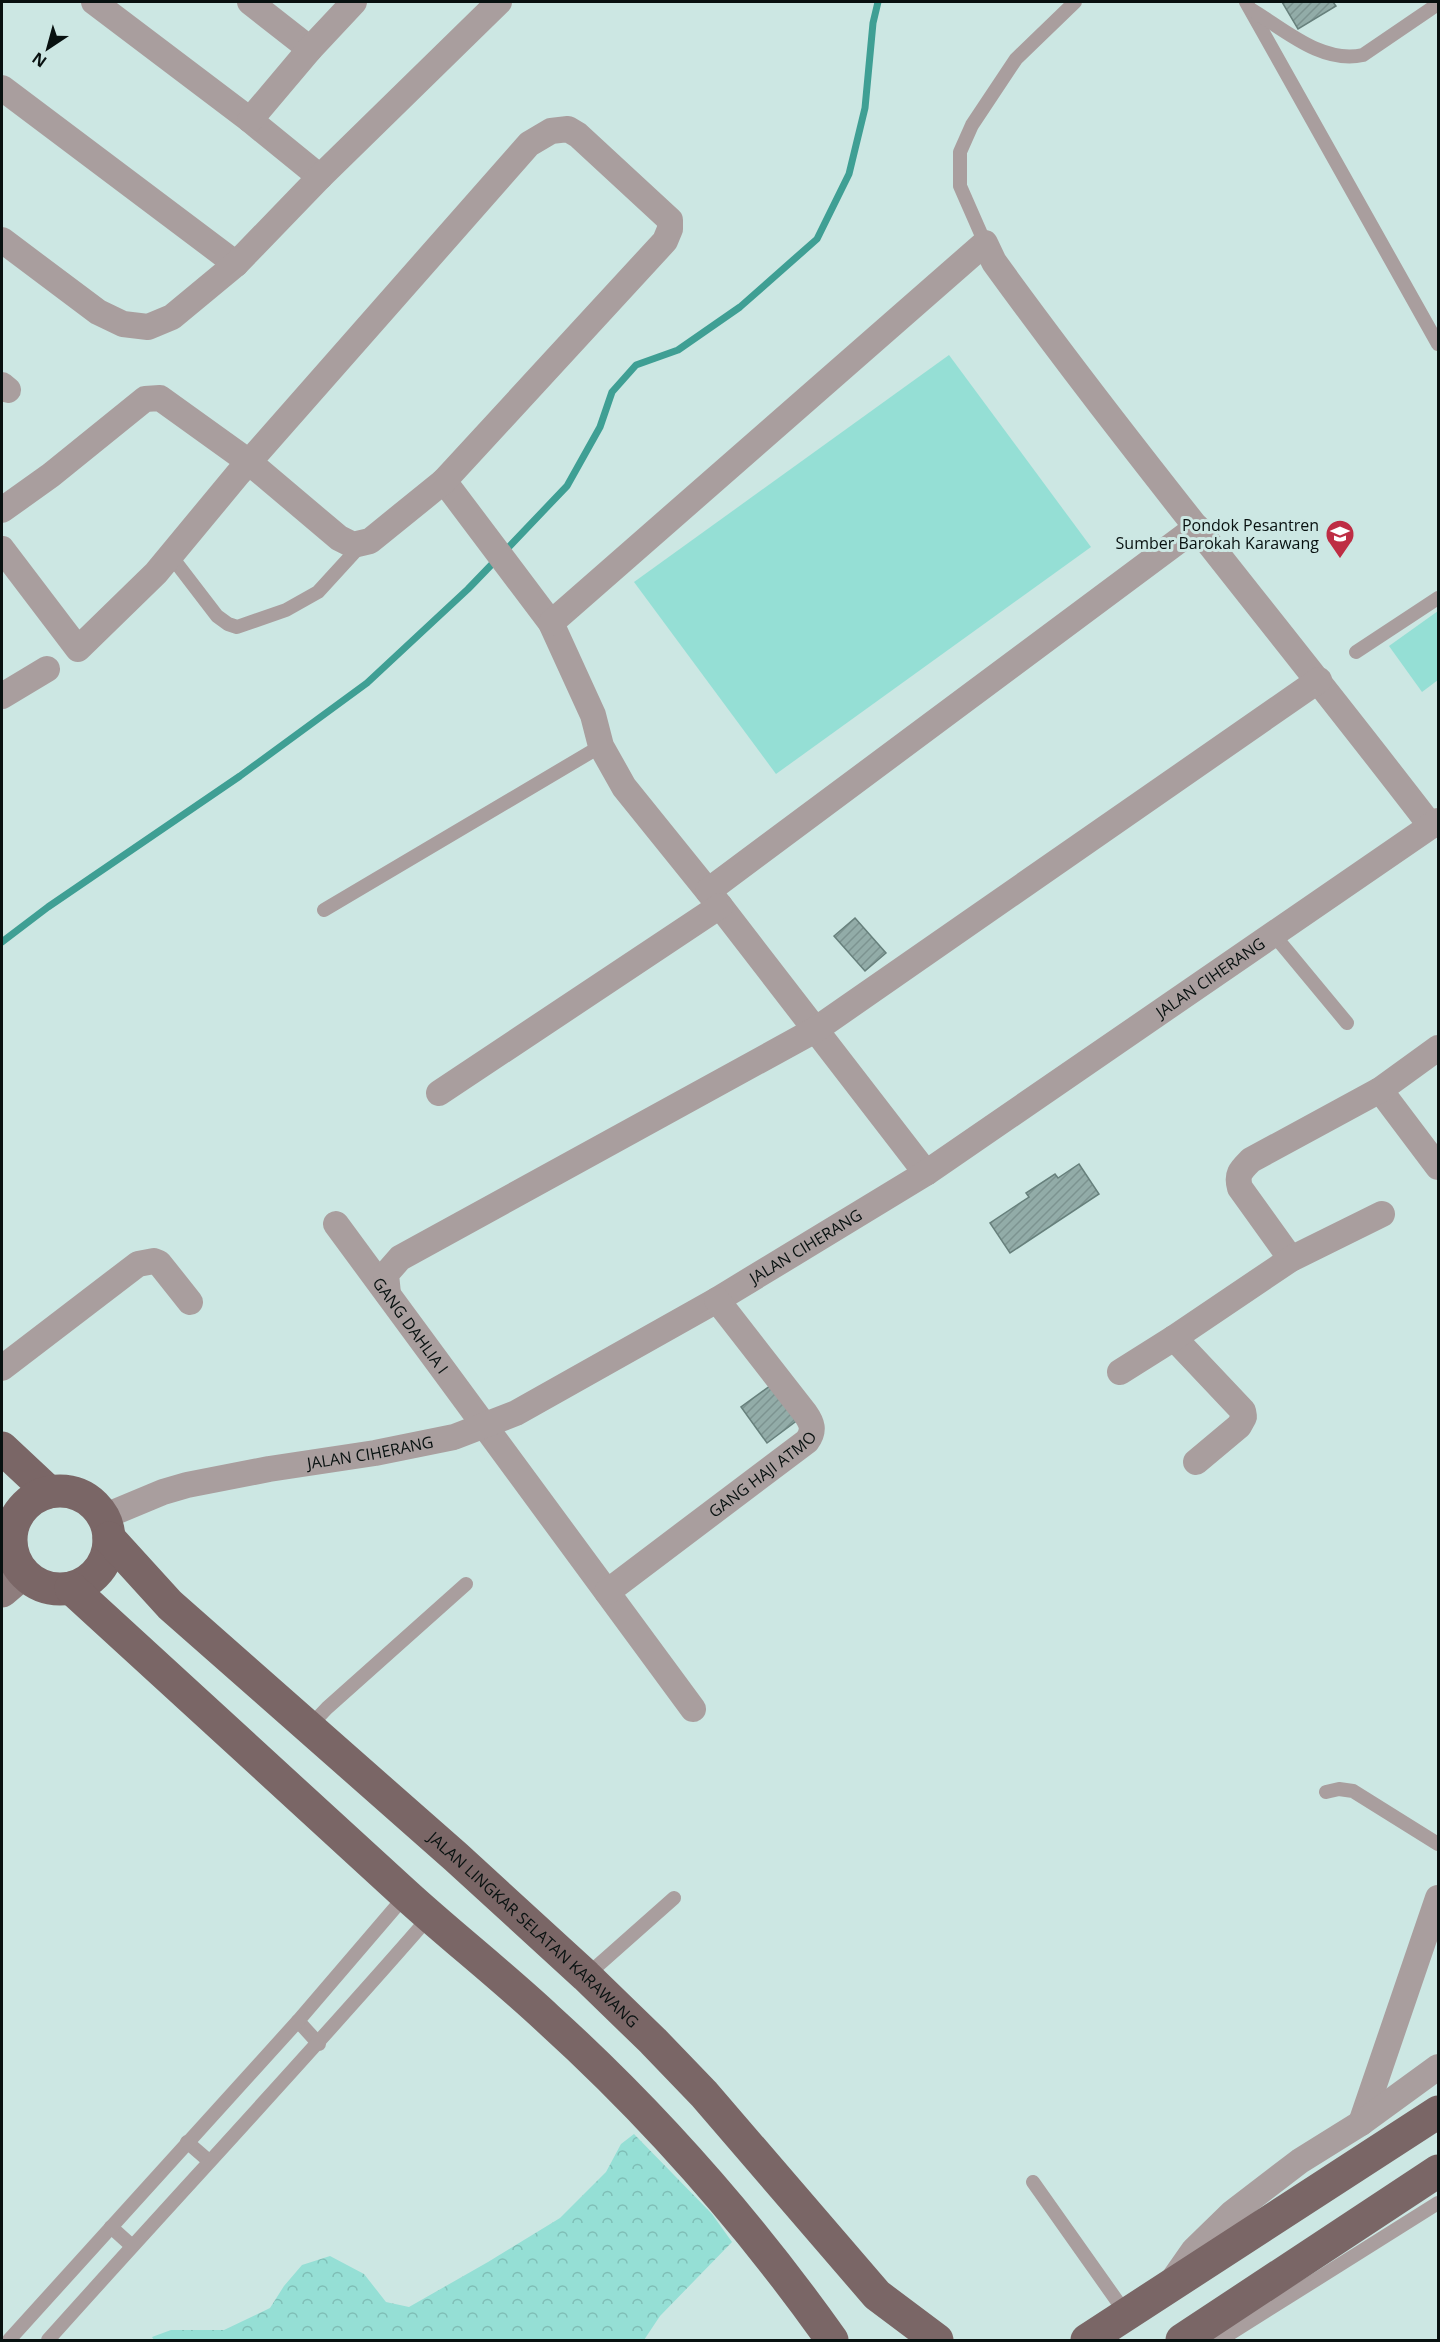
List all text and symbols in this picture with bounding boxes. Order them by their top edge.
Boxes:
north arrow [18,18,78,78]
text: N [27,47,51,73]
place label: Pondok Pesantren Sumber Barokah Karawang [1116,514,1319,554]
school or university icon: Pondok Pesantren Sumber Barokah Karawang [1324,518,1356,560]
street label: JALAN CIHERANG [1150,932,1269,1024]
street label: JALAN CIHERANG [743,1204,866,1290]
street label: GANG DAHLIA I [368,1273,454,1378]
street label: GANG HAJI ATMO [704,1427,821,1523]
street label: JALAN CIHERANG [303,1430,435,1474]
street label: JALAN LINGKAR SELATAN KARAWANG [422,1825,644,2032]

